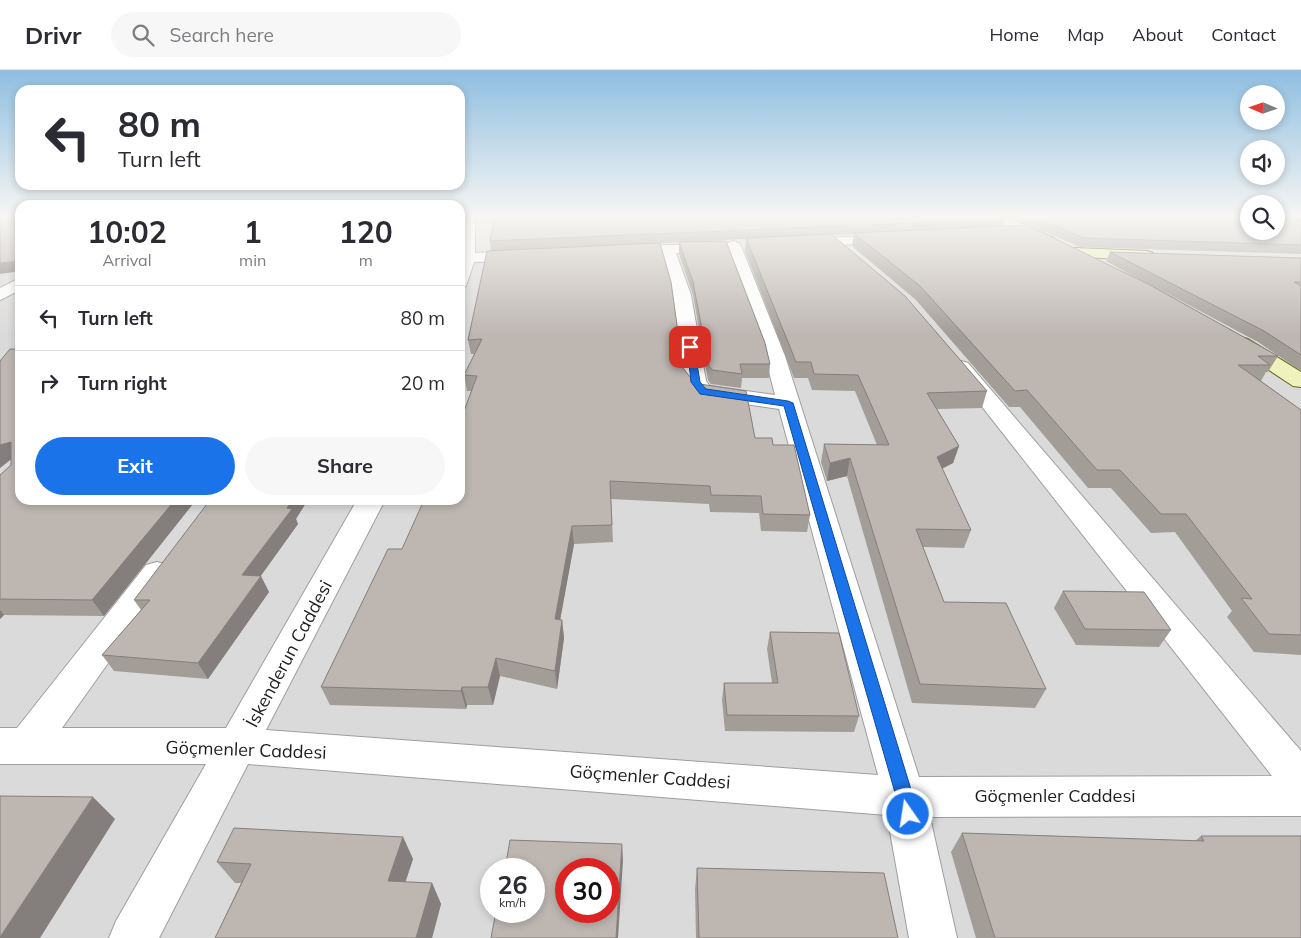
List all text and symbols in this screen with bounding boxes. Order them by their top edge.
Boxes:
search box [111,12,461,57]
text: Drivr [25,20,81,50]
icon: search [129,21,157,49]
text: Search here [169,23,274,47]
text: Home [989,23,1039,46]
text: Map [1067,23,1104,46]
text: About [1132,23,1183,46]
text: Contact [1211,23,1276,46]
north arrow [1240,85,1285,130]
map controls [1240,85,1285,240]
text: 80 m [118,102,201,146]
icon: left [35,105,100,170]
button: sound [1240,140,1285,185]
text: Turn left [118,145,201,173]
button: search [1240,195,1285,240]
text: 10:02 [87,213,167,251]
text: 1 [244,213,262,251]
text: 120 [339,213,393,251]
text: Arrival [103,250,152,270]
text: min [239,250,266,270]
text: m [359,250,373,270]
icon: left [35,304,63,332]
text: Turn left [78,306,153,330]
text: 80 m [401,306,445,330]
pin [669,326,711,368]
icon: arrive [676,333,704,361]
icon: right [35,369,63,397]
text: Turn right [78,371,167,395]
text: 20 m [401,371,445,395]
button: Exit [35,437,235,495]
button: Share [245,437,445,495]
street label: İskenderun Caddesi [240,576,337,731]
street label: Göçmenler Caddesi [165,735,327,764]
street label: Göçmenler Caddesi [569,759,731,794]
street label: Göçmenler Caddesi [974,784,1136,807]
position arrow [881,787,933,839]
speed limit sign: 30 [555,858,620,923]
text: 26 [497,869,528,900]
text: km/h [499,895,526,910]

